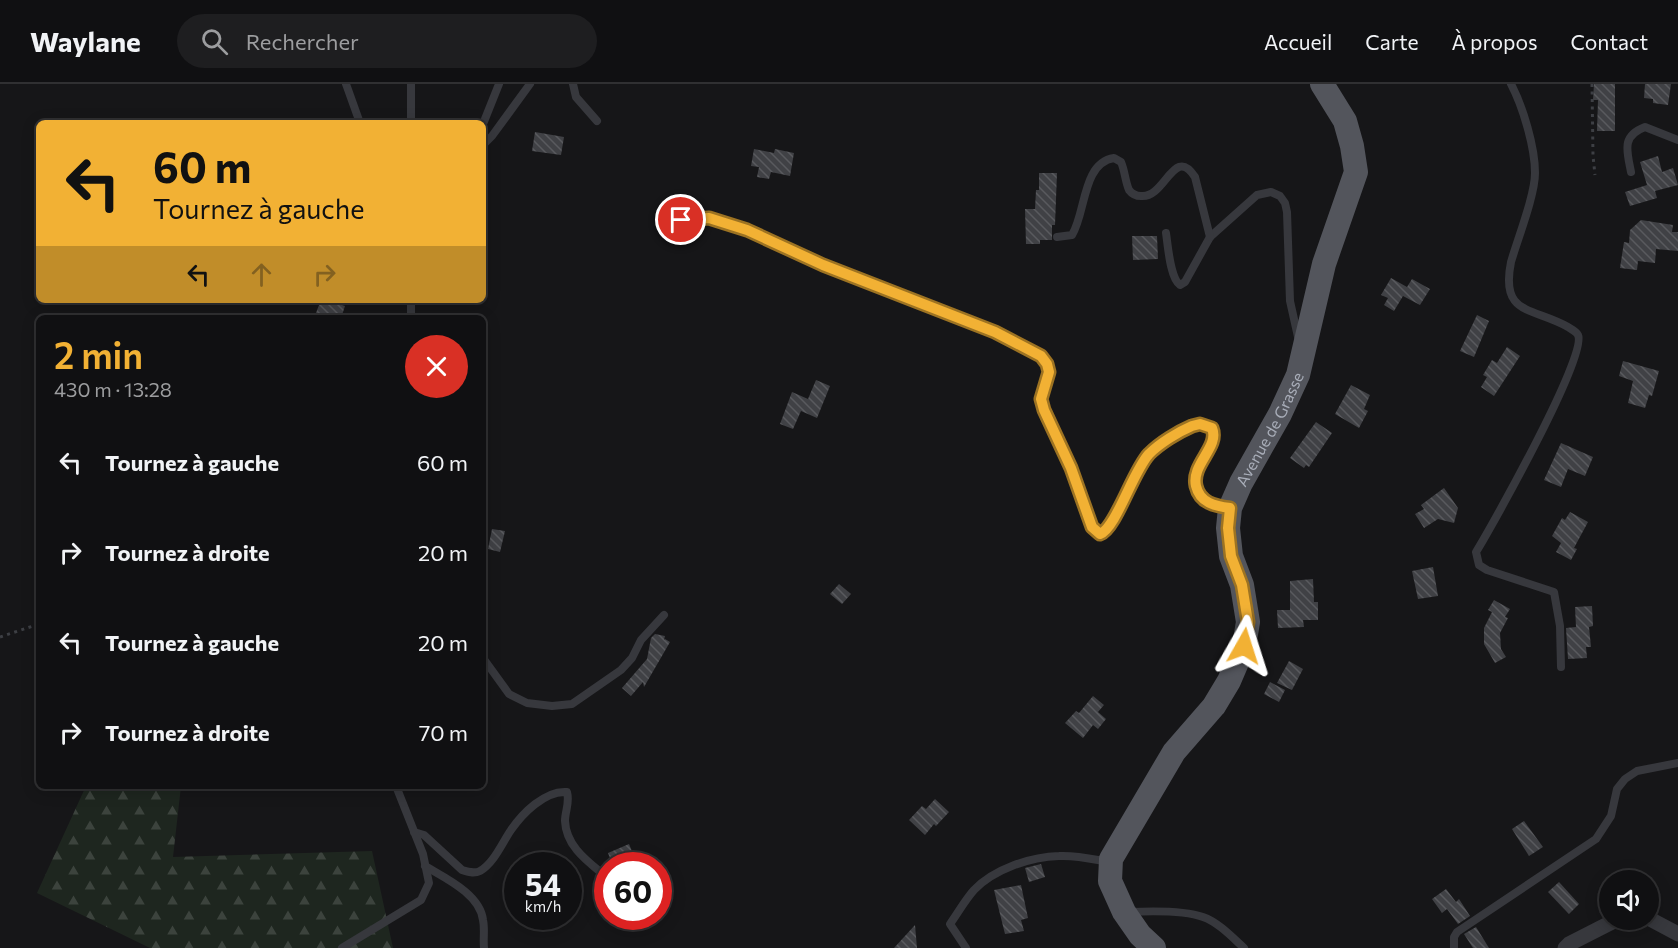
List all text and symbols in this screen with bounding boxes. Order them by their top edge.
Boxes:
search box [177,14,597,68]
text: Waylane [30,24,141,58]
icon: search [198,25,231,58]
text: Rechercher [246,28,359,55]
text: Accueil [1264,29,1332,54]
text: Carte [1365,29,1419,54]
text: À propos [1452,29,1537,54]
text: Contact [1570,29,1648,54]
text: 60 m [153,140,252,192]
icon: left [54,144,132,222]
text: Tournez à gauche [153,192,364,225]
pin [655,194,706,245]
icon: arrive [664,203,697,236]
icon: left [182,258,215,291]
icon: ahead [245,258,278,291]
icon: right [308,258,341,291]
text: 2 min [54,332,143,376]
button: close [405,335,468,398]
street label: Avenue de Grasse [1231,369,1307,489]
text: 430 m · 13:28 [54,377,172,401]
icon: left [54,446,87,479]
text: Tournez à gauche [105,449,279,476]
text: 60 m [417,449,468,476]
icon: right [54,536,87,569]
text: Tournez à droite [105,539,270,566]
text: 20 m [418,539,468,566]
position arrow [1212,614,1276,678]
icon: left [54,626,87,659]
text: Tournez à gauche [105,629,279,656]
text: 20 m [418,629,468,656]
icon: right [54,716,87,749]
text: Tournez à droite [105,719,270,746]
text: 70 m [419,719,468,746]
speed limit sign: 60 [594,852,672,930]
text: 54 [525,865,561,902]
map controls [1599,870,1659,930]
button: sound [1599,870,1659,930]
text: km/h [525,897,561,915]

